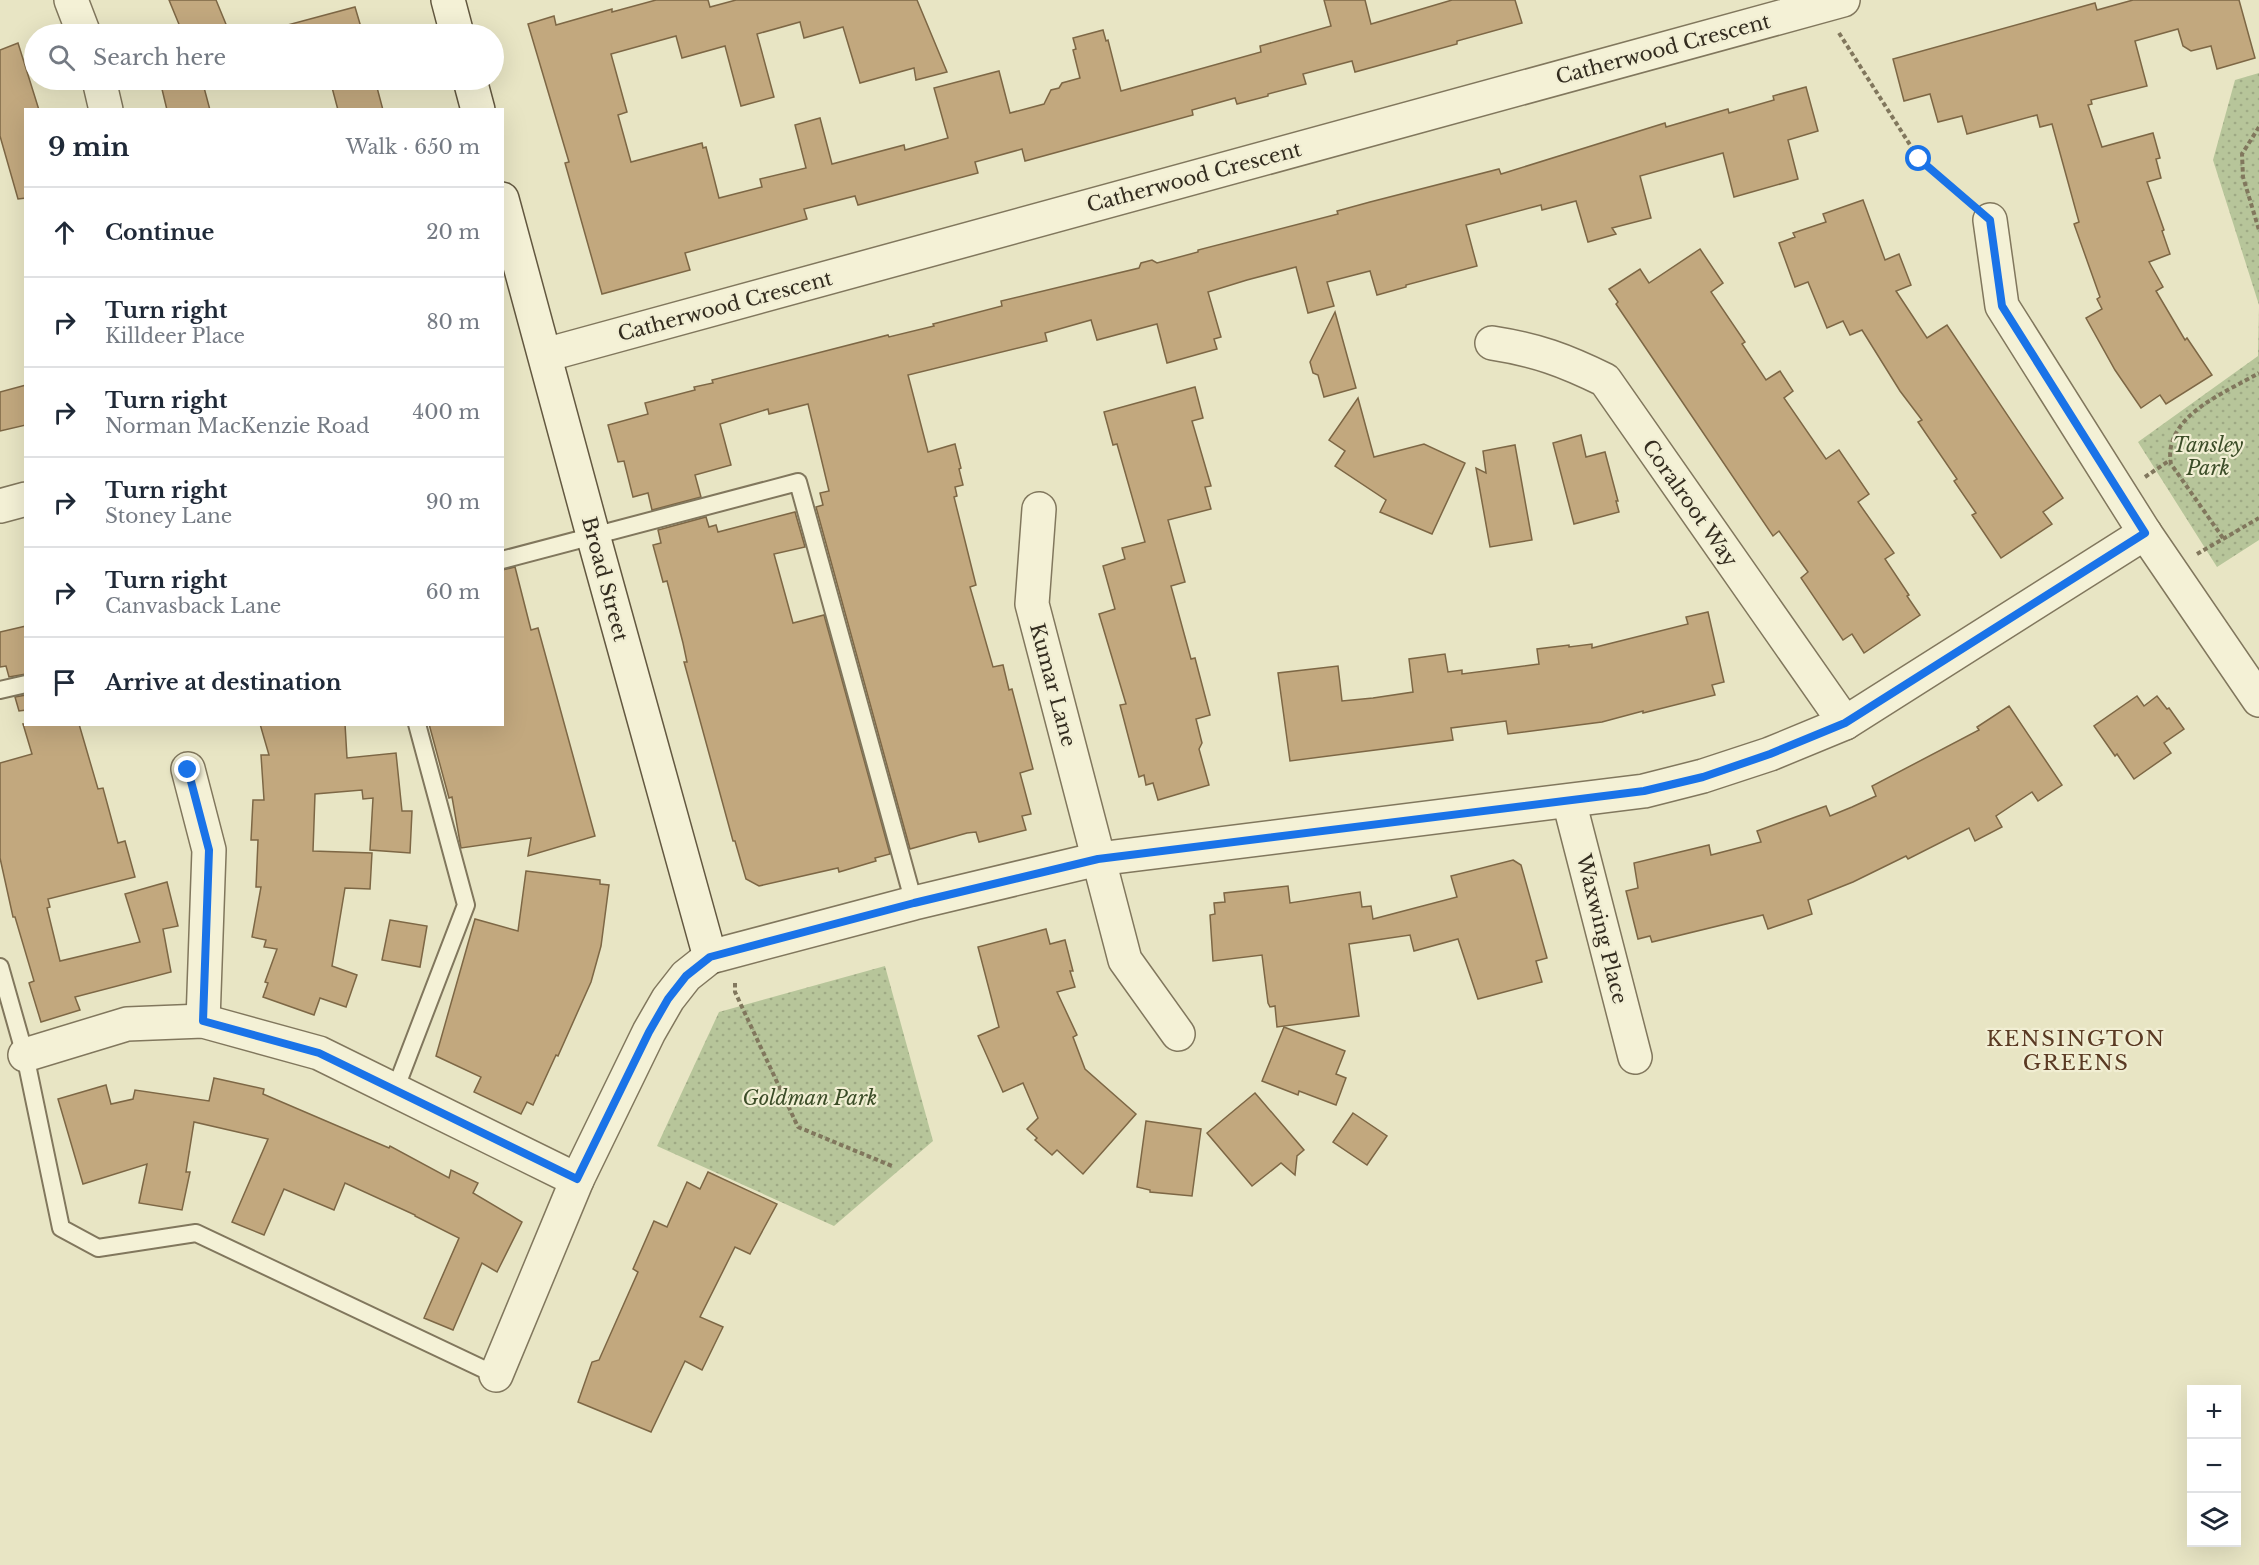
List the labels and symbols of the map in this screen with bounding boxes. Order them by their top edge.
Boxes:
street label: Catherwood Crescent [1553,9,1773,89]
street label: Catherwood Crescent [1084,137,1304,217]
route start [1905,145,1931,171]
street label: Catherwood Crescent [615,266,835,346]
park label: Tansley Park [2173,433,2244,480]
street label: Coralroot Way [1637,435,1743,571]
street label: Broad Street [577,514,633,644]
street label: Kumar Lane [1025,621,1081,749]
route end [174,756,200,782]
street label: Waxwing Place [1572,851,1632,1006]
district label: KENSINGTON GREENS [1986,1026,2166,1076]
park label: Goldman Park [743,1086,877,1110]

